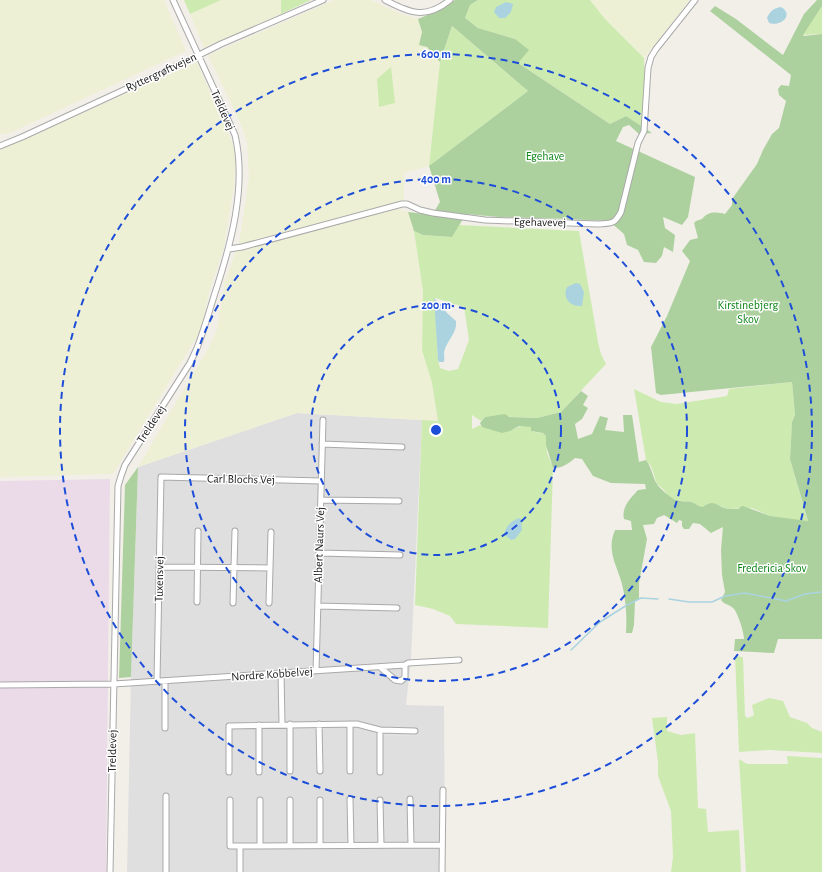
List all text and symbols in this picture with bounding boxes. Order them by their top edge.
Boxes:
text: 600 m [421,48,451,60]
street label: Ryttergrøftvejen [124,50,199,95]
street label: Treldevej [208,88,237,132]
park label: Egehave [526,150,564,162]
text: 400 m [421,173,451,185]
street label: Egehavevej [514,216,566,229]
text: 200 m [421,299,451,311]
park label: Kirstinebjerg Skov [718,299,779,325]
street label: Treldevej [134,403,169,446]
centre of rings [429,423,443,437]
street label: Carl Blochs Vej [207,472,275,487]
street label: Albert Naurs Vej [312,507,327,583]
street label: Tuxensvej [153,556,166,602]
park label: Fredericia Skov [737,562,807,574]
street label: Nordre Kobbelvej [231,665,313,684]
street label: Treldevej [106,729,119,773]

